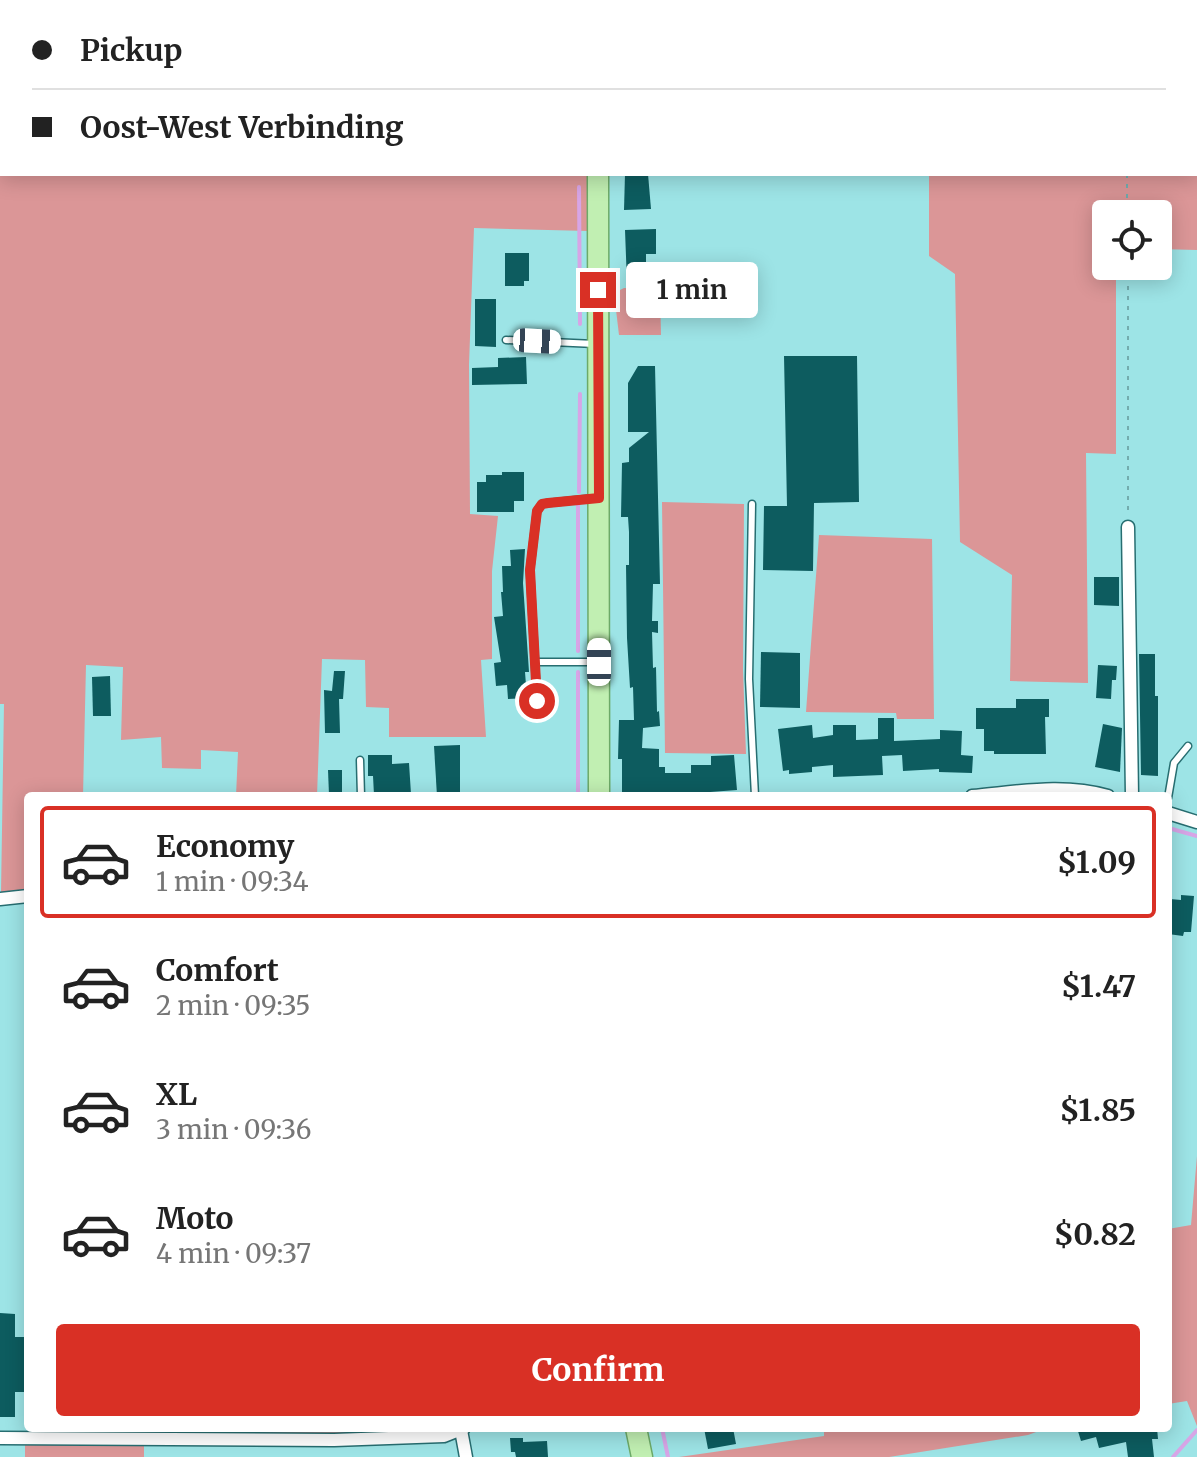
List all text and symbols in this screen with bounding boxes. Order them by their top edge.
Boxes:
text: Pickup [80,31,182,69]
text: Oost-West Verbinding [80,108,404,146]
map controls [1092,200,1172,280]
button: locate [1092,200,1172,280]
callout: 1 min [626,262,758,318]
route end [580,272,616,308]
text: 1 min [657,273,727,306]
car [512,328,562,354]
car [587,638,611,686]
route start [519,683,555,719]
icon: car [60,826,132,898]
text: Economy [156,827,294,865]
text: $1.09 [1057,843,1136,881]
text: 1 min · 09:34 [156,865,309,898]
icon: car [60,950,132,1022]
text: Comfort [156,951,279,989]
text: $1.47 [1061,967,1136,1005]
text: 2 min · 09:35 [156,989,310,1022]
icon: car [60,1074,132,1146]
text: XL [156,1075,197,1113]
text: $1.85 [1060,1091,1136,1129]
text: 3 min · 09:36 [156,1113,311,1146]
icon: car [60,1198,132,1270]
text: Moto [156,1199,234,1237]
text: $0.82 [1054,1215,1136,1253]
text: 4 min · 09:37 [156,1237,311,1270]
button: Confirm [56,1324,1140,1416]

